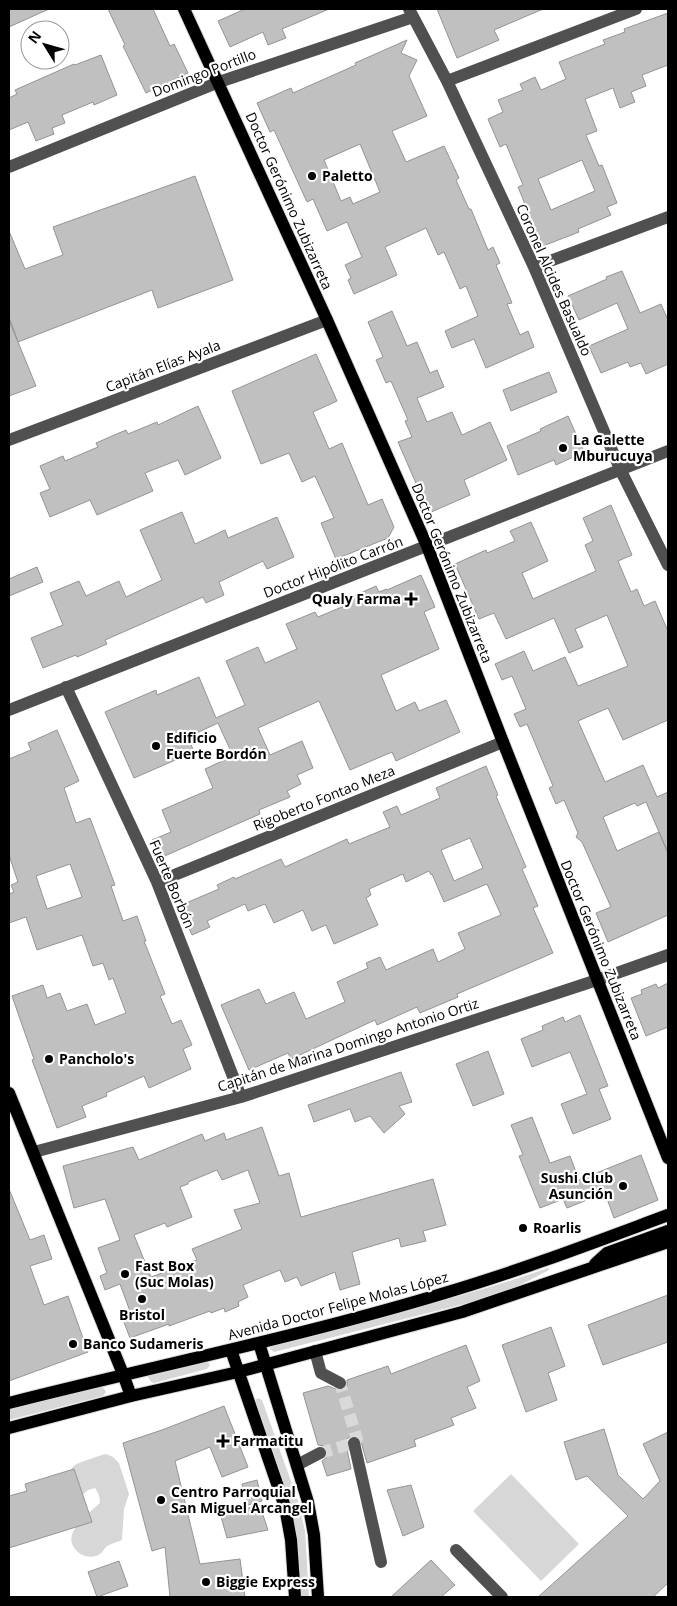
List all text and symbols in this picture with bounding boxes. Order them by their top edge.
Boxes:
north arrow [20,20,70,70]
text: N [23,27,45,47]
street label: Domingo Portillo [149,44,259,101]
street label: Doctor Gerónimo Zubizarreta [242,109,337,293]
place label: Paletto [322,166,373,185]
marker: Paletto [306,170,318,182]
street label: Coronel Alcides Basualdo [512,201,597,359]
street label: Capitán Elías Ayala [103,335,223,396]
place label: La Galette Mburucuya [573,430,653,465]
marker: La Galette Mburucuya [557,442,569,454]
street label: Doctor Gerónimo Zubizarreta [408,480,497,666]
street label: Doctor Hipólito Carrón [260,531,405,602]
place label: Qualy Farma [312,589,401,608]
marker: Qualy Farma [405,593,417,605]
place label: Edificio Fuerte Bordón [166,728,267,763]
marker: Edificio Fuerte Bordón [150,740,162,752]
street label: Rigoberto Fontao Meza [250,760,397,835]
street label: Fuerte Borbón [145,837,200,931]
street label: Doctor Gerónimo Zubizarreta [557,857,646,1043]
street label: Capitán de Marina Domingo Antonio Ortiz [215,993,481,1096]
place label: Pancholo's [59,1049,134,1068]
marker: Pancholo's [43,1053,55,1065]
place label: Sushi Club Asunción [541,1168,613,1203]
marker: Sushi Club Asunción [617,1180,629,1192]
place label: Roarlis [533,1218,581,1237]
marker: Roarlis [517,1222,529,1234]
place label: Fast Box (Suc Molas) [135,1256,214,1291]
street label: Avenida Doctor Felipe Molas López [226,1267,451,1344]
marker: Fast Box (Suc Molas) [119,1268,131,1280]
marker: Bristol [136,1293,148,1305]
place label: Bristol [119,1305,165,1324]
place label: Banco Sudameris [83,1334,203,1353]
marker: Banco Sudameris [67,1338,79,1350]
place label: Farmatitu [233,1431,303,1450]
marker: Farmatitu [217,1435,229,1447]
place label: Centro Parroquial San Miguel Arcangel [171,1482,312,1517]
marker: Centro Parroquial San Miguel Arcangel [155,1494,167,1506]
place label: Biggie Express [216,1572,315,1591]
marker: Biggie Express [200,1576,212,1588]

